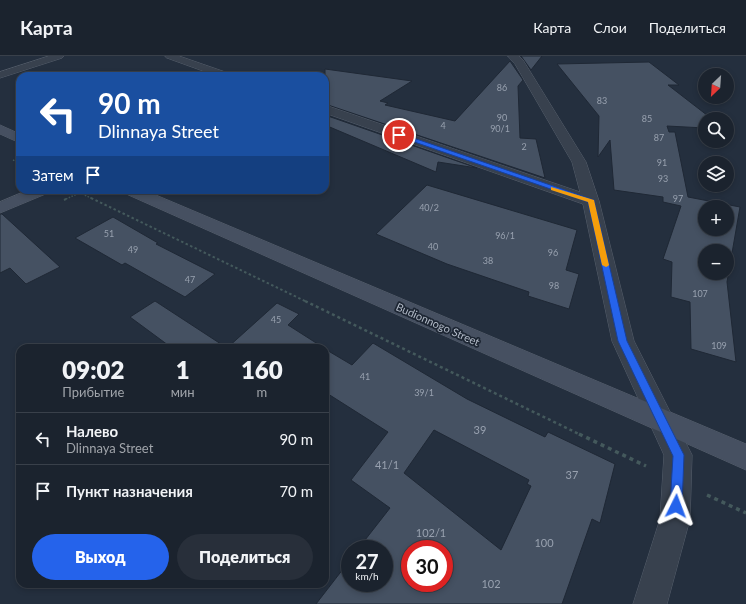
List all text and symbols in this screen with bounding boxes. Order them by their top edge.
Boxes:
text: Карта [20,16,73,39]
text: Карта [533,19,571,36]
text: Слои [593,19,627,36]
text: Поделиться [649,19,726,36]
north arrow [698,68,734,104]
map controls [698,68,734,280]
house number: 86 [497,82,507,93]
text: 90 m [98,86,161,120]
icon: left [32,88,84,140]
house number: 83 [597,95,607,106]
house number: 90 [497,112,507,123]
button: search [698,112,734,148]
house number: 85 [642,113,652,124]
pin [382,118,416,152]
text: Dlinnaya Street [98,120,219,142]
house number: 4 [440,120,446,131]
house number: 90/1 [490,123,510,134]
icon: arrive [388,124,410,146]
house number: 87 [654,132,664,143]
house number: 2 [521,141,527,152]
button: layers [698,156,734,192]
house number: 91 [657,157,667,168]
icon: arrive [82,164,104,186]
text: Затем [32,166,74,184]
house number: 93 [658,173,668,184]
house number: 97 [673,193,683,204]
button: + [698,200,734,236]
house number: 40/2 [419,202,439,213]
house number: 51 [104,228,114,239]
house number: 96/1 [495,230,515,241]
house number: 40 [428,241,438,252]
house number: 49 [128,244,138,255]
button: − [698,244,734,280]
house number: 96 [548,247,558,258]
house number: 38 [483,255,493,266]
house number: 47 [185,274,195,285]
house number: 98 [549,280,559,291]
house number: 107 [692,288,708,299]
street label: Budionnogo Street [394,300,482,348]
house number: 45 [271,314,281,325]
house number: 109 [711,340,727,351]
text: 09:02 [62,355,124,384]
text: 1 [176,355,190,384]
text: 160 [241,355,283,384]
house number: 41 [360,371,370,382]
text: Прибытие [62,384,124,400]
text: мин [171,384,195,400]
text: m [256,384,267,400]
house number: 39/1 [414,387,434,398]
text: Налево [66,422,118,440]
house number: 39 [474,423,486,436]
icon: left [32,428,54,450]
text: 90 m [279,430,313,448]
text: Dlinnaya Street [66,440,153,456]
house number: 41/1 [375,458,399,471]
house number: 37 [566,468,578,481]
icon: arrive [32,480,54,502]
text: Пункт назначения [66,482,193,500]
text: 70 m [279,482,313,500]
position arrow [655,485,697,527]
house number: 102/1 [416,526,446,539]
button: Выход [32,534,169,580]
button: Поделиться [177,534,313,580]
house number: 100 [534,536,554,549]
speed limit sign: 30 [401,540,453,592]
text: 27 [355,549,379,573]
text: km/h [355,570,379,582]
house number: 102 [481,577,501,590]

